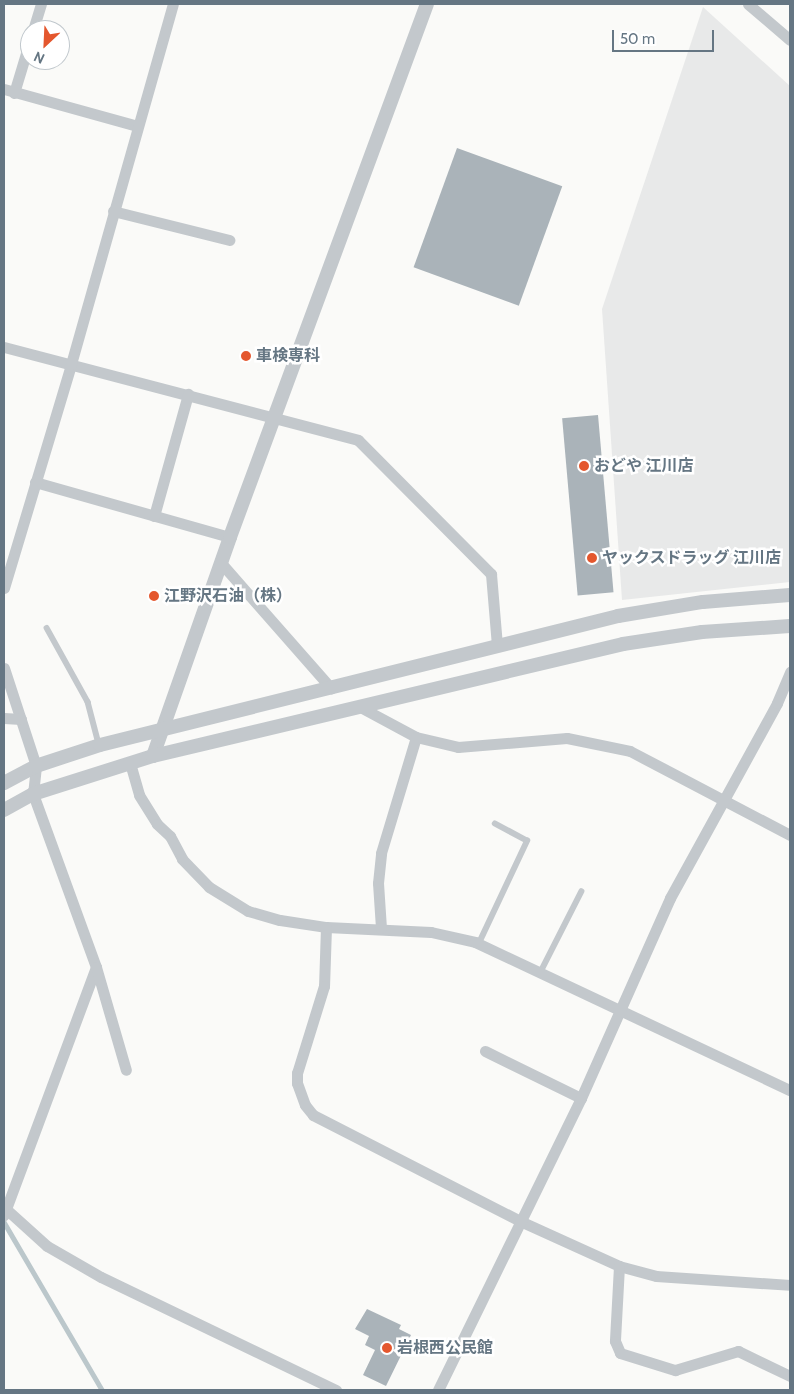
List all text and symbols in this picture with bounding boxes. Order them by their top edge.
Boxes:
north arrow [20,20,70,70]
scale bar [614,20,716,52]
text: 50 m [620,30,655,48]
text: N [31,47,47,68]
place label: 車検専科 [256,346,320,366]
marker: 車検専科 [240,350,252,362]
place label: おどや 江川店 [594,456,694,476]
marker: おどや 江川店 [578,460,590,472]
place label: ヤックスドラッグ 江川店 [602,548,782,568]
marker: ヤックスドラッグ 江川店 [586,552,598,564]
place label: 江野沢石油（株） [164,586,292,606]
marker: 江野沢石油（株） [148,590,160,602]
place label: 岩根西公民館 [397,1338,493,1358]
marker: 岩根西公民館 [381,1342,393,1354]

